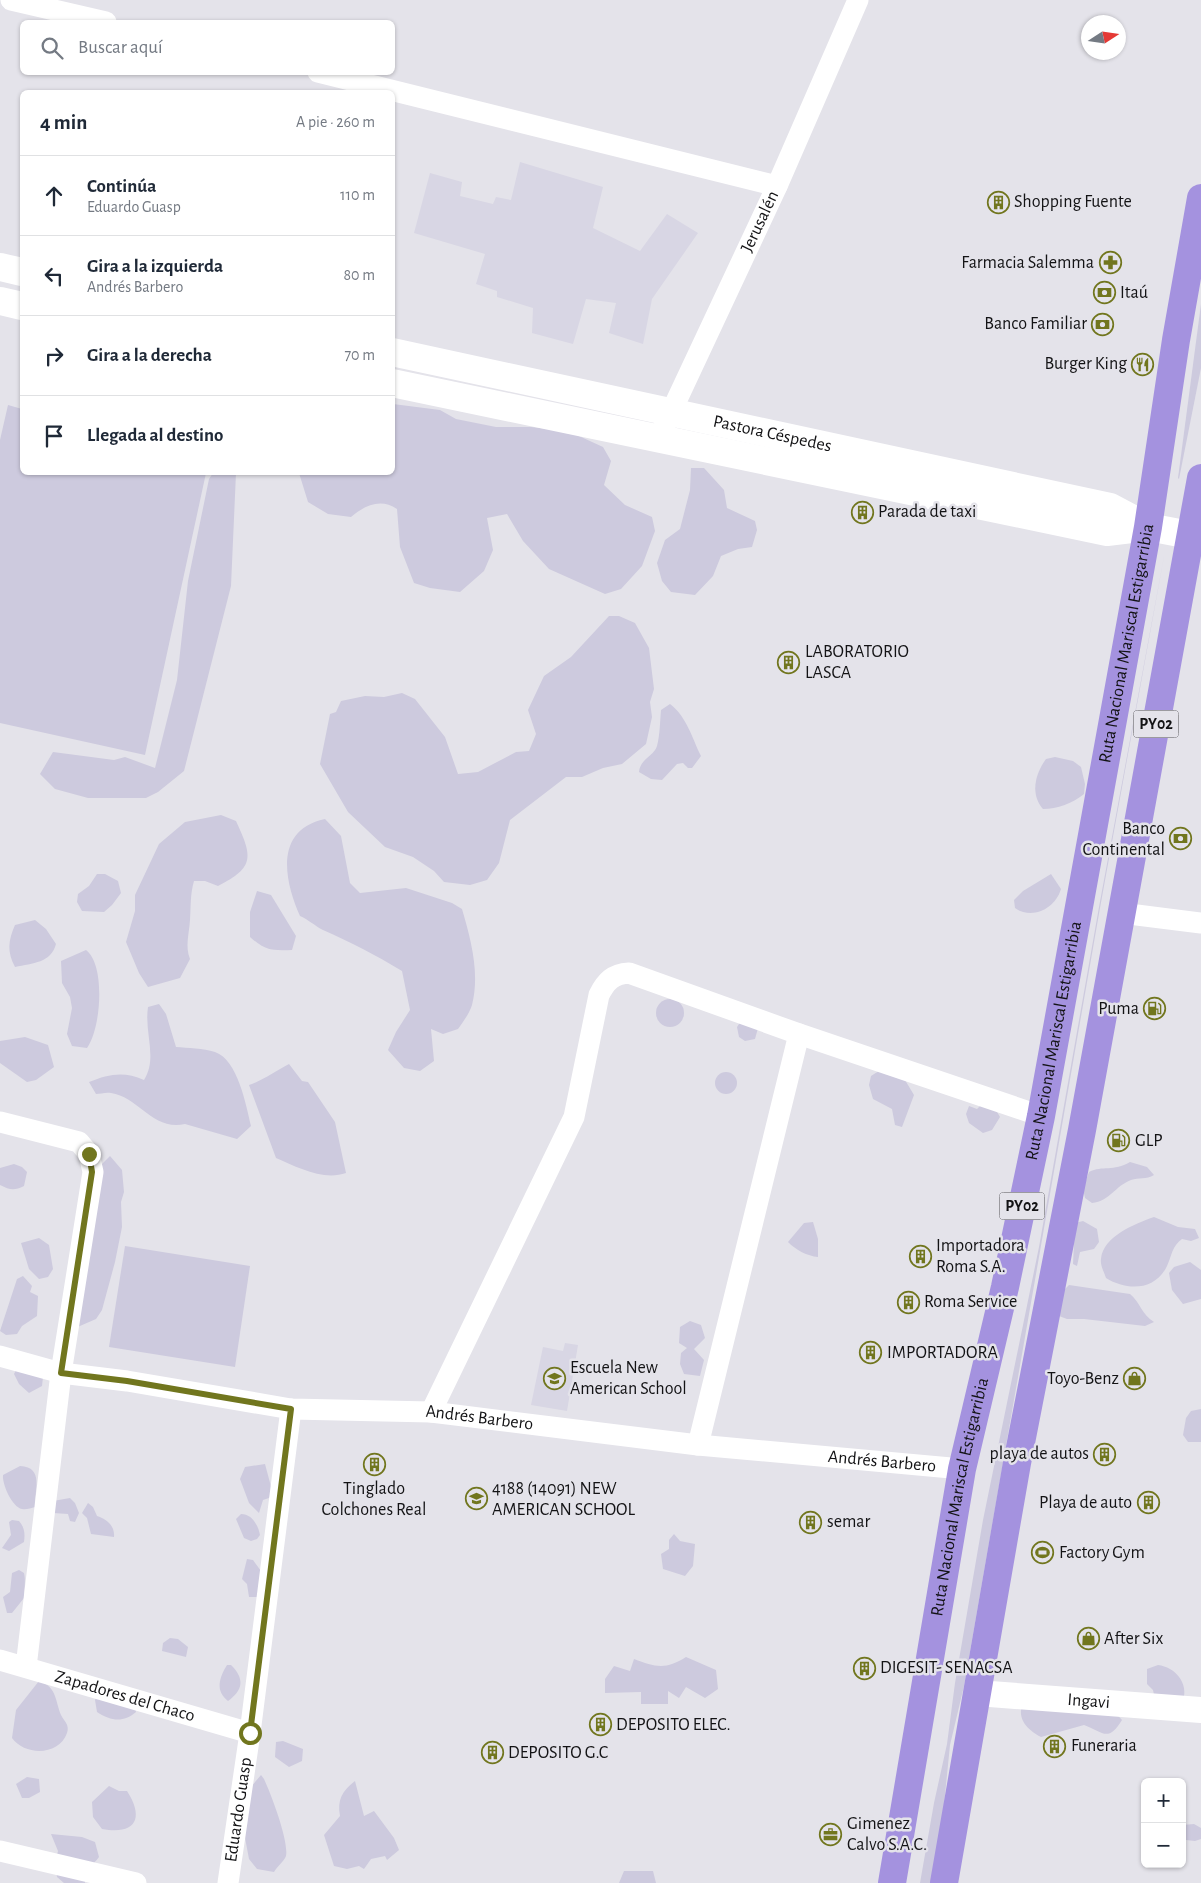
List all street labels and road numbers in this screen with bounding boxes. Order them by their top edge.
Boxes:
street label: Jerusalén [738,188,782,255]
street label: Pastora Céspedes [711,413,833,456]
street label: Ruta Nacional Mariscal Estigarribia [1096,522,1157,764]
road number: PY02 [1134,711,1178,738]
street label: Ruta Nacional Mariscal Estigarribia [1023,920,1085,1162]
road number: PY02 [1000,1192,1044,1220]
street label: Ruta Nacional Mariscal Estigarribia [928,1376,992,1618]
street label: Andrés Barbero [425,1403,535,1434]
street label: Andrés Barbero [827,1448,937,1476]
street label: Zapadores del Chaco [53,1667,197,1725]
street label: Ingavi [1067,1691,1111,1712]
street label: Eduardo Guasp [222,1756,255,1863]

